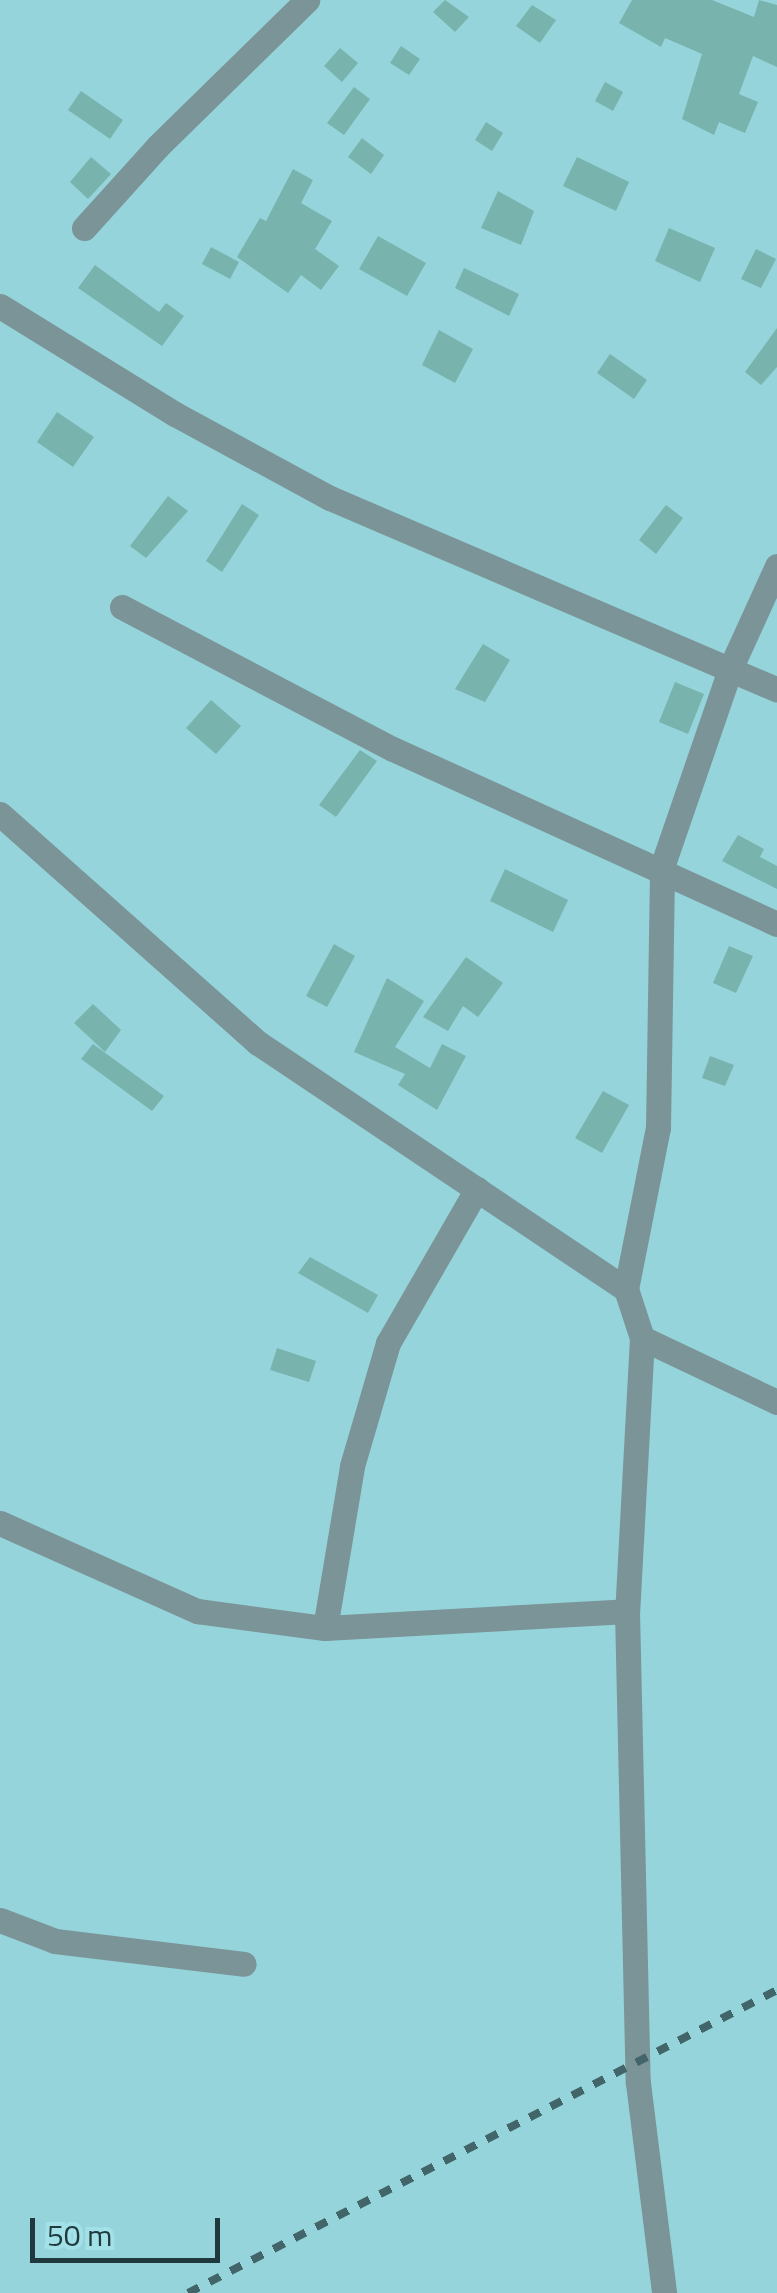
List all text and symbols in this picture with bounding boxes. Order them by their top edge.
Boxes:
scale bar [35,2198,225,2260]
text: 50 m [47,2212,112,2258]

